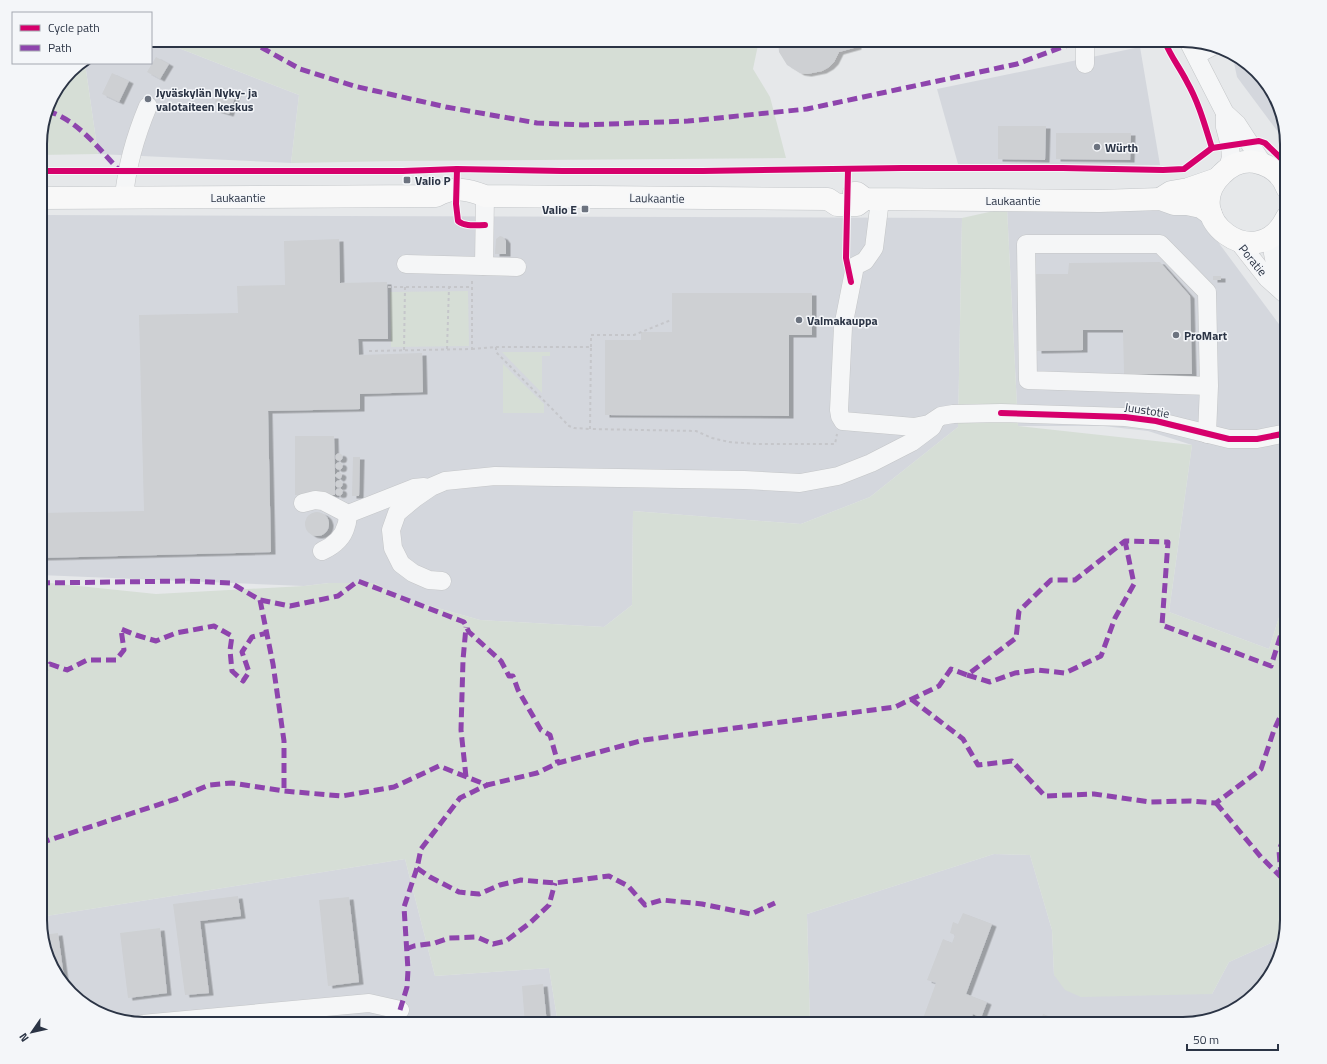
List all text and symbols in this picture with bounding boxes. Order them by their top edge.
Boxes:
legend [12,12,152,64]
text: Cycle path [48,18,100,37]
text: Path [48,38,72,57]
place label: Jyväskylän Nyky- ja valotaiteen keskus [156,83,257,116]
marker: Jyväskylän Nyky- ja valotaiteen keskus [143,94,153,104]
place label: Würth [1105,138,1138,157]
marker: Würth [1092,142,1102,152]
place label: Valio P [415,171,451,190]
marker: Valio P [402,175,412,185]
street label: Laukaantie [210,188,266,207]
street label: Laukaantie [629,188,685,208]
street label: Laukaantie [985,191,1041,210]
place label: Valio E [542,200,577,219]
marker: Valio E [580,204,590,214]
street label: Poratie [1234,240,1272,280]
place label: Valmakauppa [807,311,878,330]
marker: Valmakauppa [794,315,804,325]
place label: ProMart [1184,326,1228,345]
marker: ProMart [1171,330,1181,340]
street label: Juustotie [1123,397,1171,423]
north arrow [12,1012,52,1052]
scale bar [1187,1026,1278,1052]
text: N [15,1030,32,1045]
text: 50 m [1193,1030,1219,1049]

